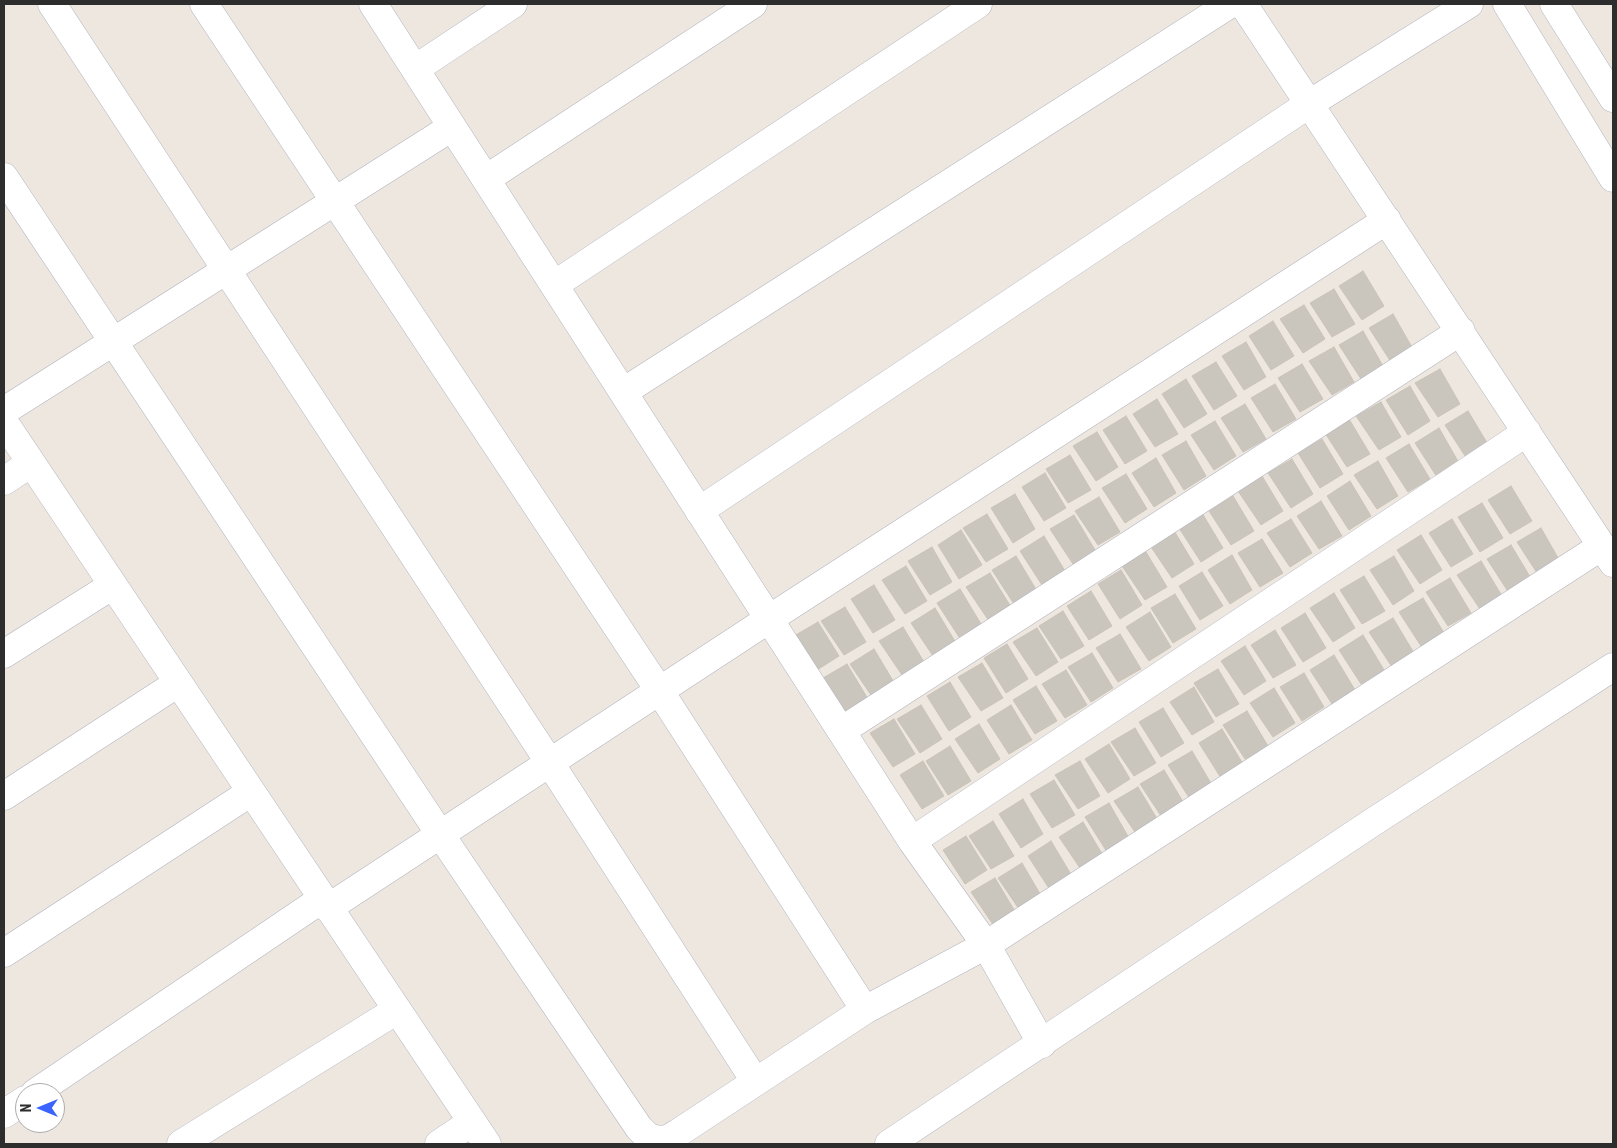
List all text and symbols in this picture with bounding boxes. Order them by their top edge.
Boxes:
north arrow [15,1083,65,1133]
text: N [18,1104,34,1112]

